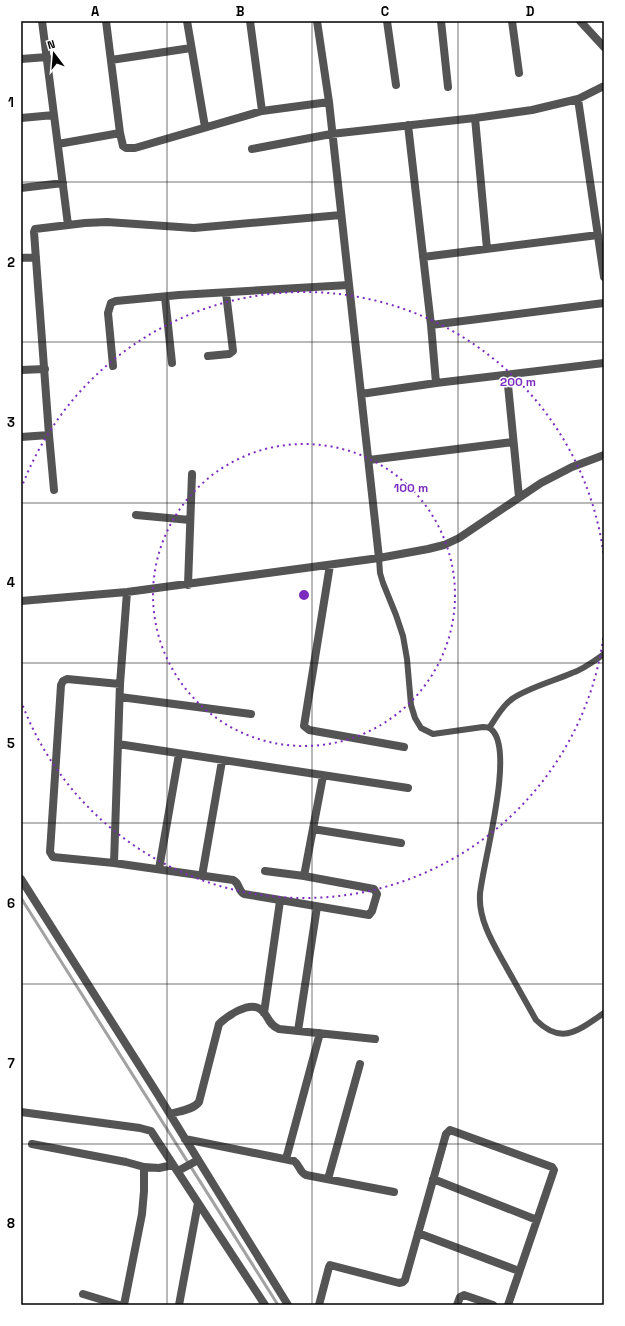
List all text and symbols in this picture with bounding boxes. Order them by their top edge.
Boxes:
text: A [91,3,100,20]
text: B [236,3,245,20]
text: C [381,3,389,20]
text: D [526,3,535,20]
north arrow [34,34,74,74]
text: N [46,37,57,52]
text: 1 [8,94,14,111]
text: 2 [7,254,15,271]
text: 200 m [500,374,536,390]
text: 3 [7,414,15,431]
text: 100 m [394,480,428,496]
text: 4 [7,574,15,591]
centre of rings [297,588,311,602]
text: 5 [7,735,15,752]
text: 6 [7,895,15,912]
text: 7 [7,1055,15,1072]
text: 8 [7,1215,15,1232]

